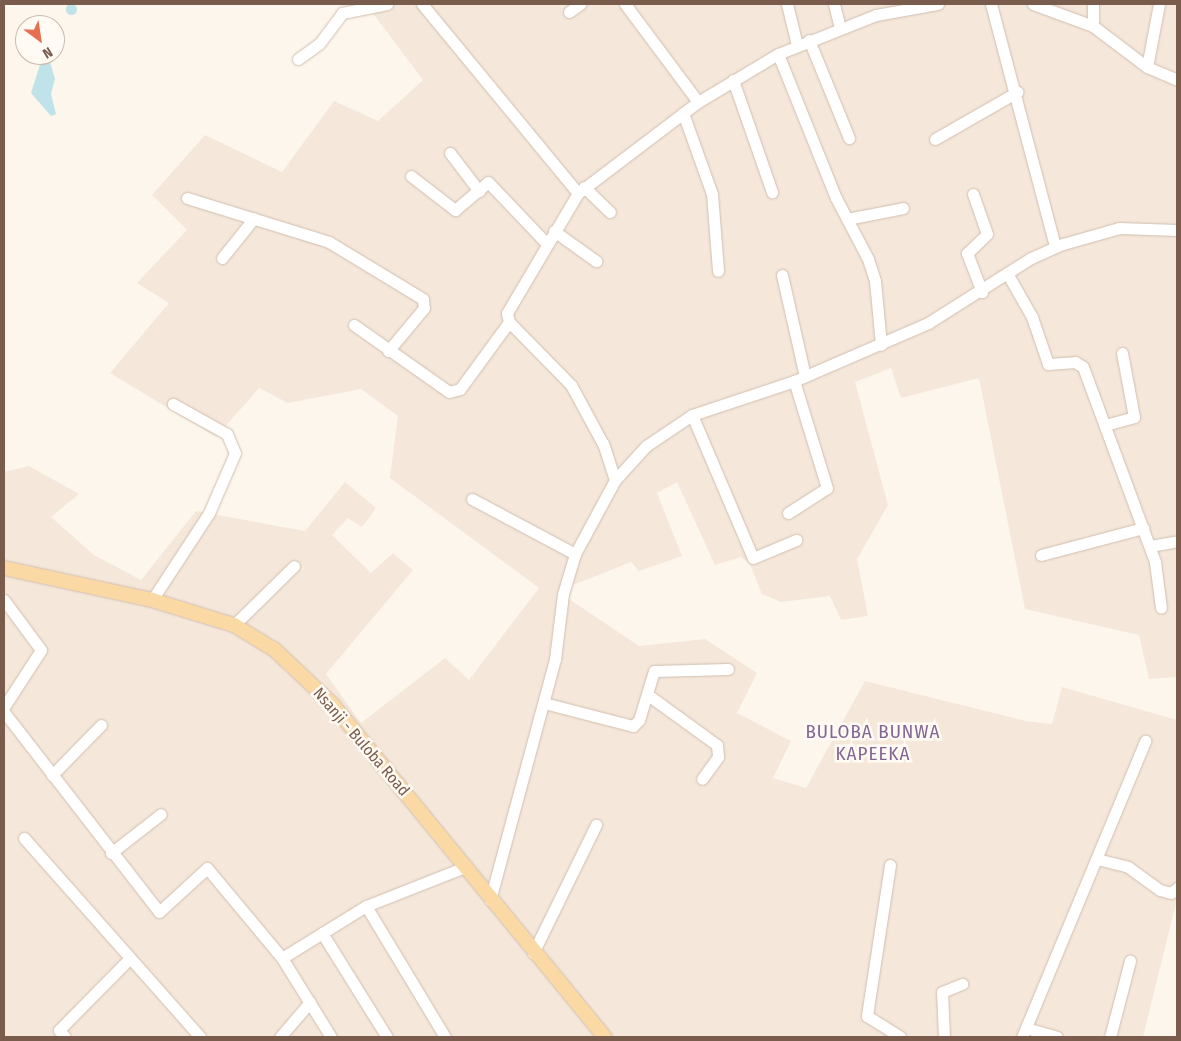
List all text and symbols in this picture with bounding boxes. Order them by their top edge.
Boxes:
north arrow [15,15,65,65]
text: N [40,43,55,62]
street label: Nsanji - Buloba Road [309,684,413,800]
district label: BULOBA BUNWA KAPEEKA [804,721,942,765]

